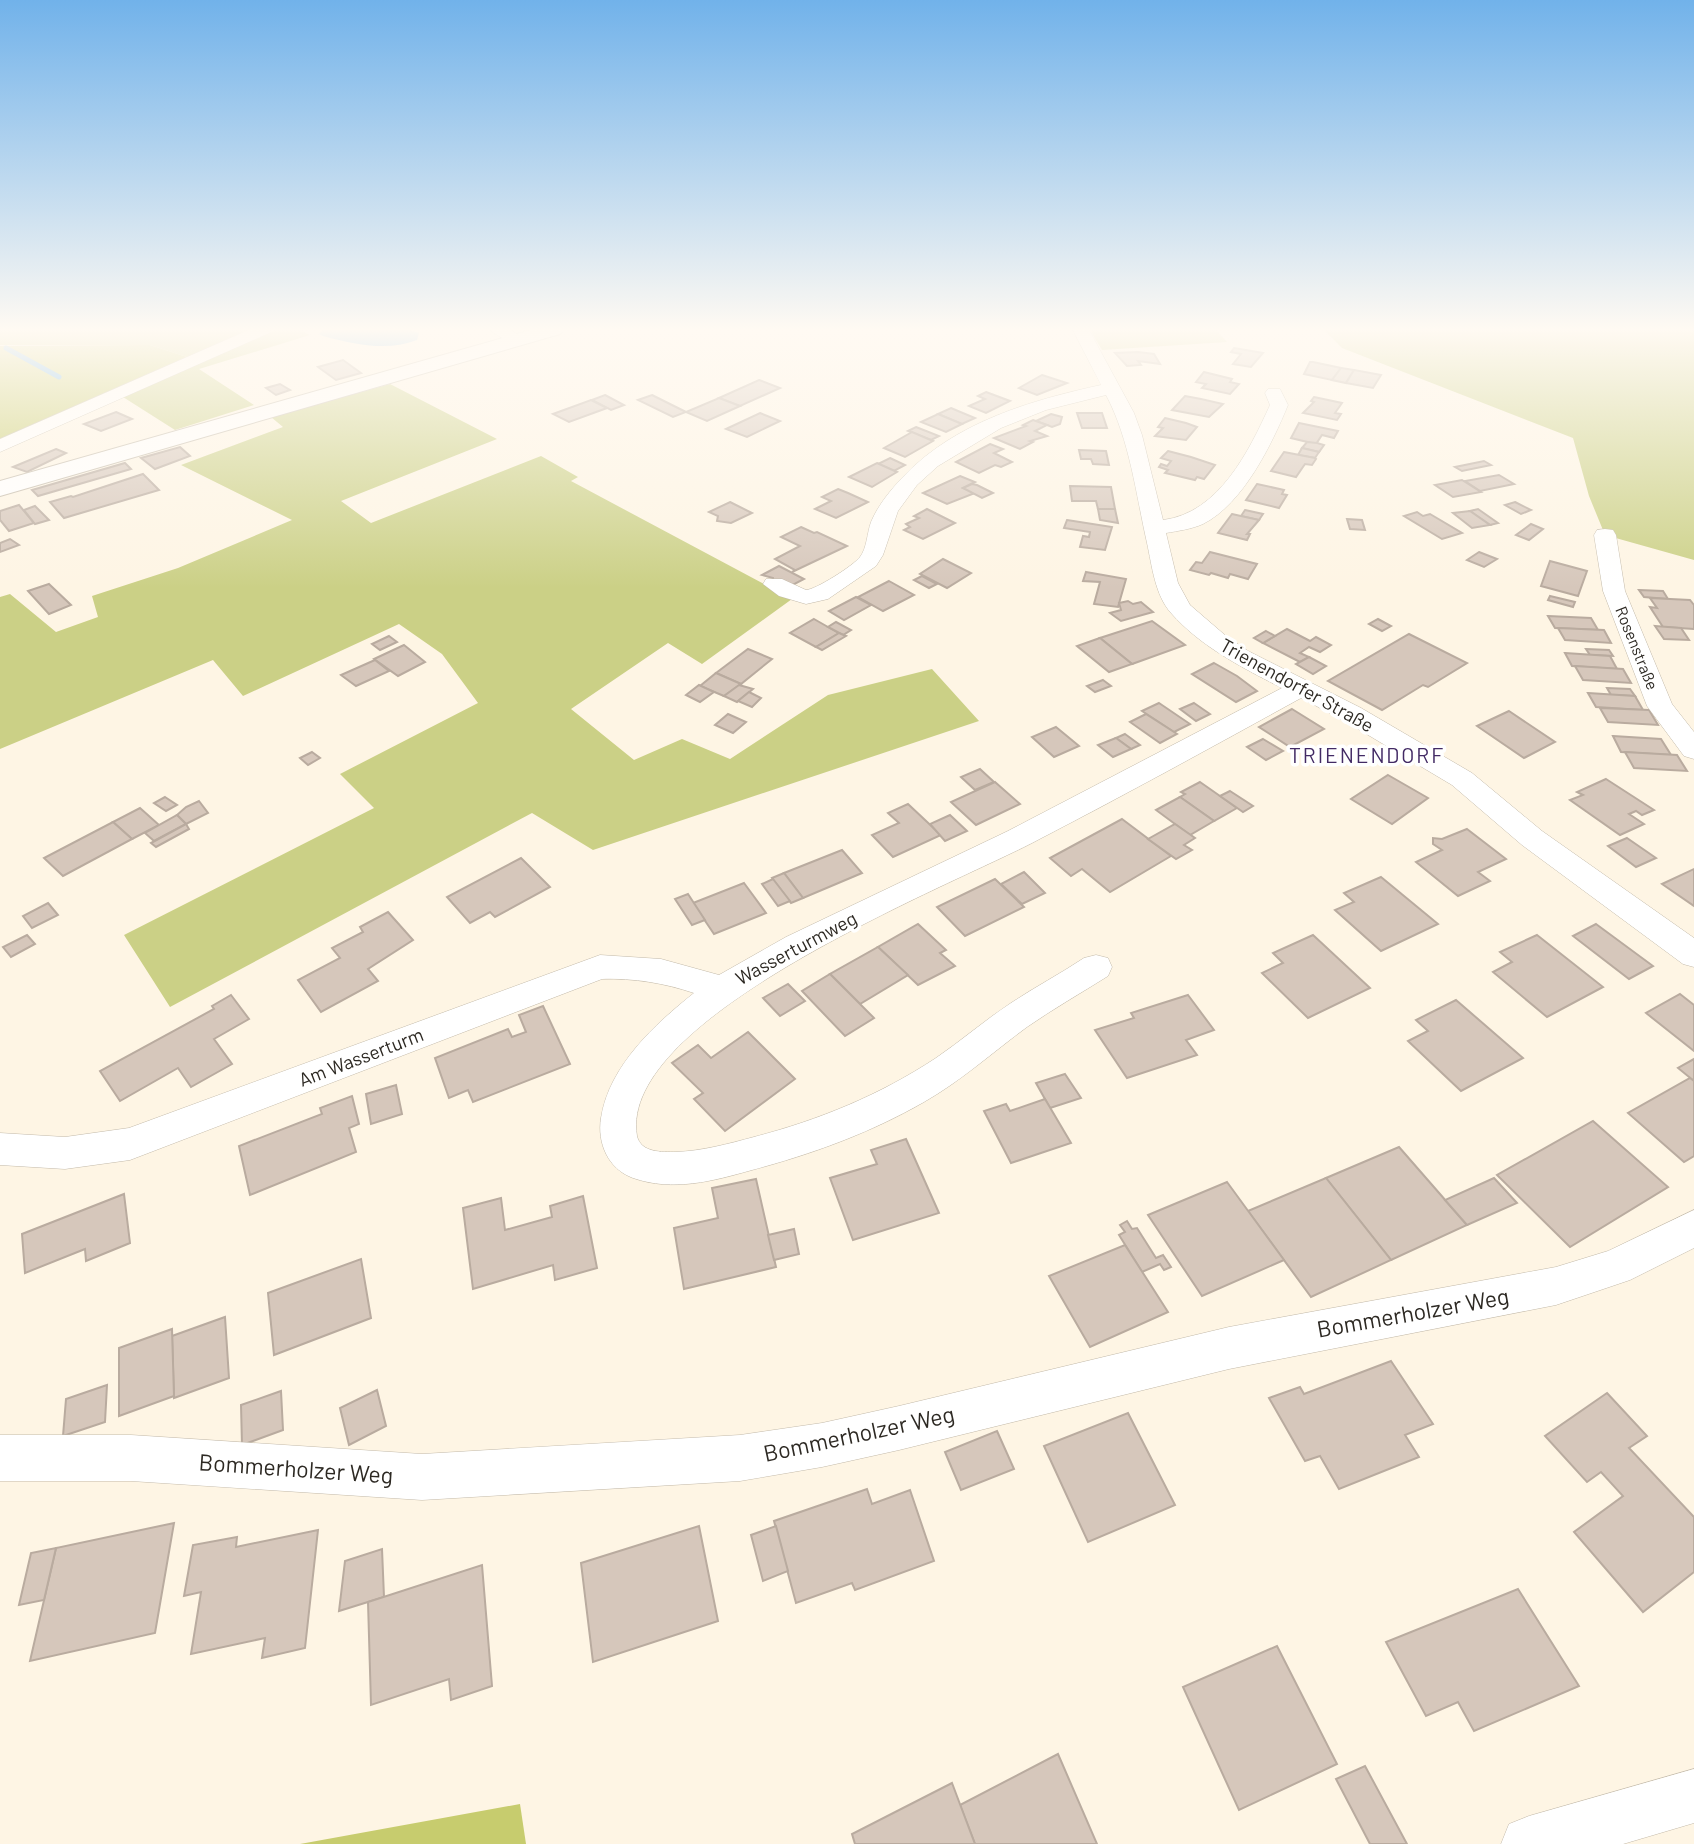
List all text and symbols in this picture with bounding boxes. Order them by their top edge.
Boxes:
street label: Rosenstraße [1612,603,1663,692]
street label: Trienendorfer Straße [1216,633,1378,736]
district label: TRIENENDORF [1289,742,1445,767]
street label: Wasserturmweg [731,906,860,989]
street label: Am Wasserturm [295,1022,426,1091]
street label: Bommerholzer Weg [1315,1281,1511,1343]
street label: Bommerholzer Weg [761,1399,957,1467]
street label: Bommerholzer Weg [198,1447,394,1489]

